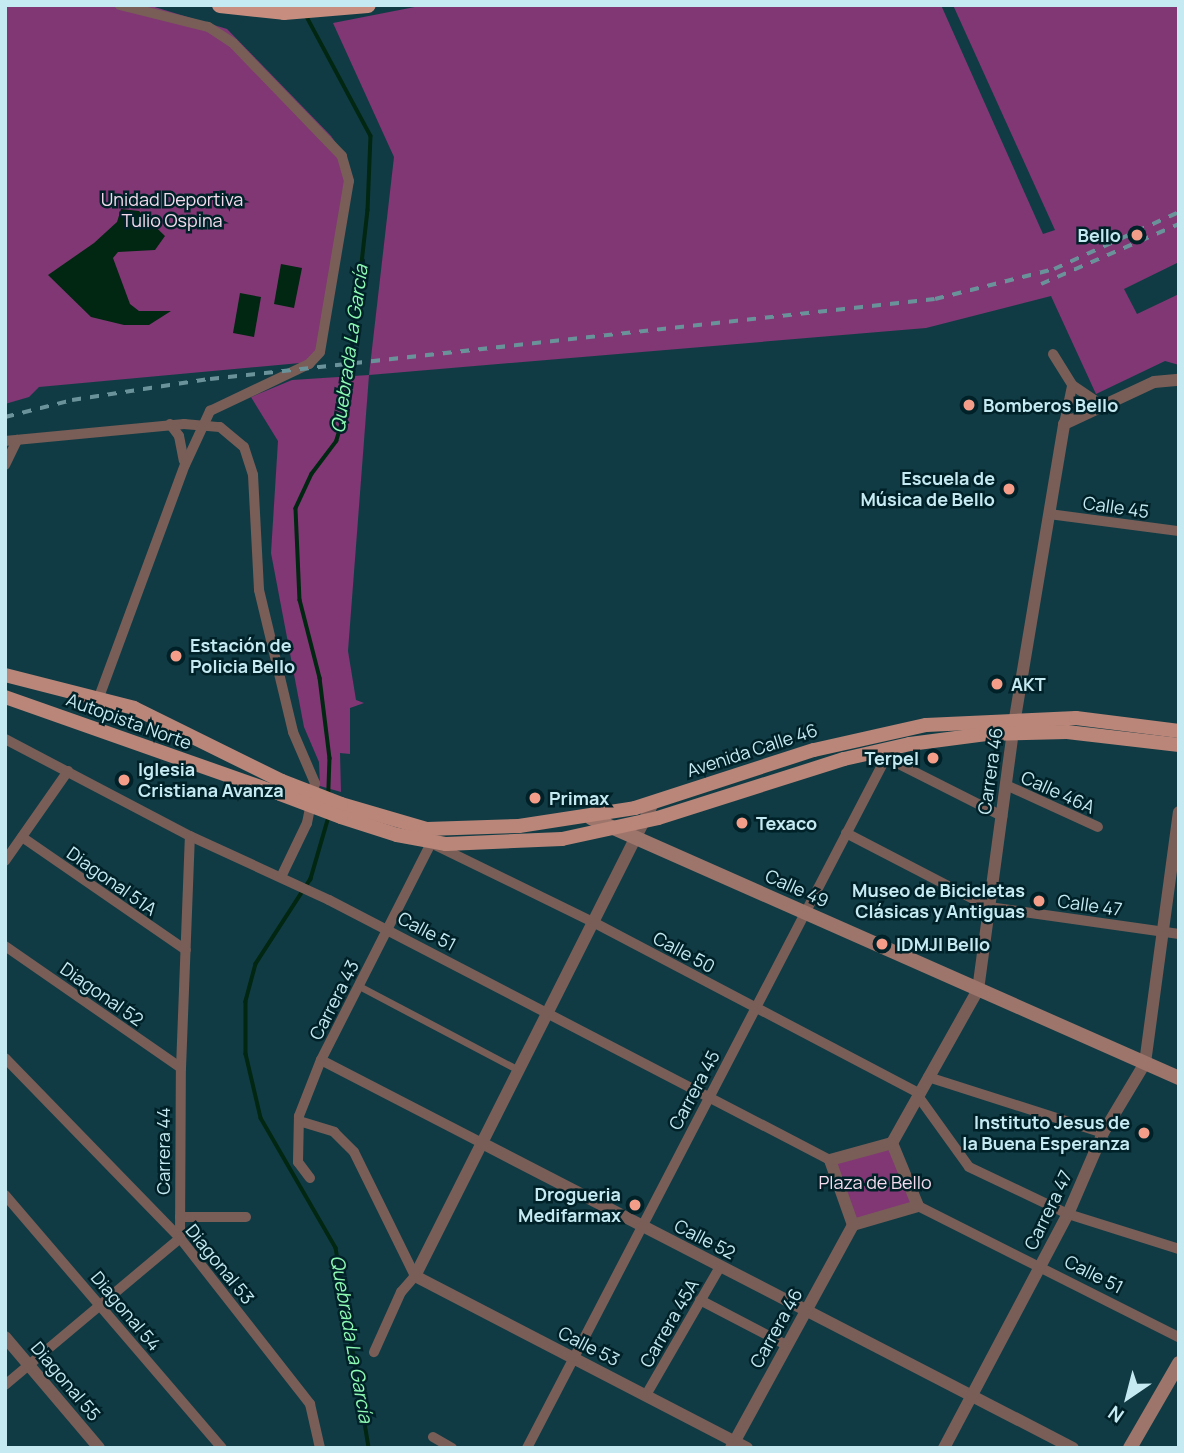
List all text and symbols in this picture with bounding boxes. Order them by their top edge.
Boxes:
park label: Unidad Deportiva Tulio Ospina [101,189,243,232]
place label: Bello [1078,224,1121,246]
marker: Bello [1127,225,1147,245]
water label: Quebrada La García [327,263,373,435]
place label: Bomberos Bello [983,394,1118,416]
marker: Bomberos Bello [961,397,977,413]
place label: Escuela de Música de Bello [860,468,995,510]
marker: Escuela de Música de Bello [1001,481,1017,497]
street label: Calle 45 [1082,492,1150,522]
place label: Estación de Policia Bello [190,635,295,678]
marker: Estación de Policia Bello [168,648,184,664]
place label: AKT [1011,673,1046,695]
marker: AKT [989,676,1005,692]
street label: Autopista Norte [64,688,194,754]
street label: Avenida Calle 46 [684,719,820,781]
street label: Carrera 46 [973,726,1007,816]
place label: Terpel [865,747,919,769]
marker: Terpel [925,750,941,766]
place label: Iglesia Cristiana Avanza [138,759,284,802]
street label: Calle 46A [1018,766,1098,818]
marker: Iglesia Cristiana Avanza [116,772,132,788]
place label: Primax [549,787,609,809]
marker: Primax [527,790,543,806]
place label: Texaco [756,812,817,834]
marker: Texaco [734,815,750,831]
street label: Diagonal 51A [63,842,161,920]
street label: Calle 49 [762,865,832,911]
place label: Museo de Bicicletas Clásicas y Antiguas [852,880,1025,922]
street label: Calle 47 [1056,890,1124,920]
marker: Museo de Bicicletas Clásicas y Antiguas [1031,893,1047,909]
street label: Calle 51 [394,907,460,955]
street label: Calle 50 [649,927,719,977]
place label: IDMJI Bello [896,933,990,955]
marker: IDMJI Bello [874,936,890,952]
street label: Carrera 43 [305,957,363,1043]
street label: Diagonal 52 [56,958,148,1030]
street label: Carrera 45 [664,1047,724,1133]
street label: Carrera 44 [152,1107,174,1195]
place label: Instituto Jesus de la Buena Esperanza [962,1112,1130,1154]
marker: Instituto Jesus de la Buena Esperanza [1136,1125,1152,1141]
street label: Carrera 47 [1020,1167,1076,1253]
park label: Plaza de Bello [818,1171,932,1193]
place label: Drogueria Medifarmax [518,1184,621,1226]
marker: Drogueria Medifarmax [627,1197,643,1213]
street label: Calle 52 [671,1214,739,1264]
street label: Diagonal 53 [181,1220,259,1308]
street label: Calle 51 [1061,1250,1127,1298]
water label: Quebrada La García [325,1253,377,1425]
street label: Diagonal 54 [87,1267,165,1355]
street label: Carrera 45A [635,1275,703,1371]
street label: Carrera 46 [745,1284,807,1372]
street label: Calle 53 [555,1321,623,1371]
street label: Diagonal 55 [27,1337,105,1425]
north arrow [1093,1362,1163,1432]
text: N [1103,1400,1129,1429]

